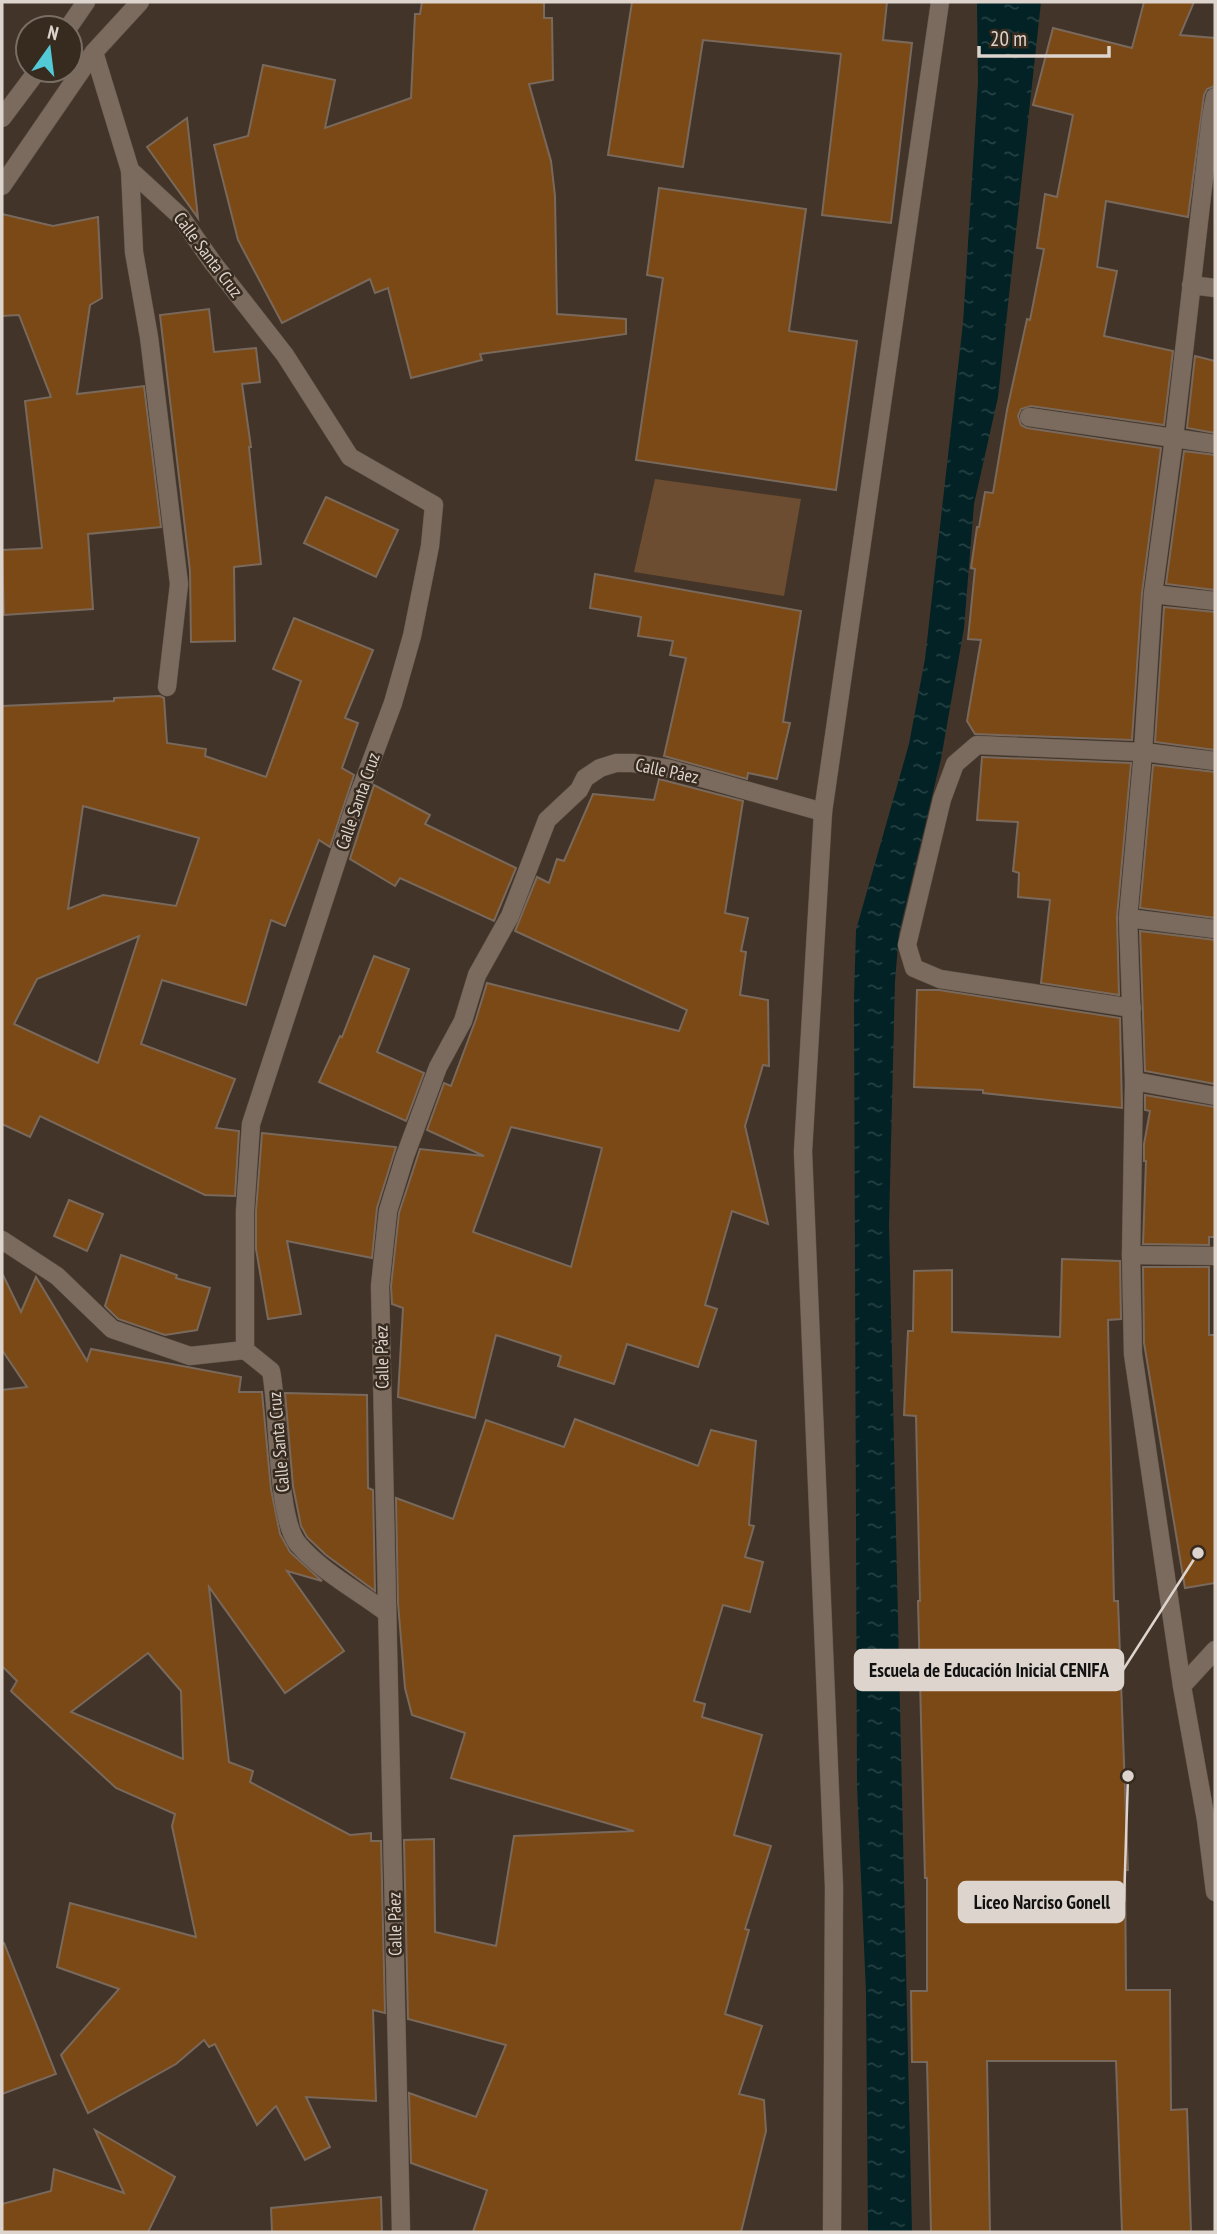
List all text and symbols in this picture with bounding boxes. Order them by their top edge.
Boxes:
north arrow [14,14,84,84]
scale bar [979,14,1108,58]
text: N [45,20,61,45]
text: 20 m [990,25,1027,52]
street label: Calle Santa Cruz [169,208,248,302]
street label: Calle Santa Cruz [330,749,385,852]
street label: Calle Páez [633,753,701,788]
street label: Calle Páez [369,1325,394,1389]
street label: Calle Santa Cruz [263,1391,294,1493]
callout: Escuela de Educación Inicial CENIFA [855,1650,1123,1690]
text: Escuela de Educación Inicial CENIFA [869,1658,1109,1682]
callout: Liceo Narciso Gonell [959,1882,1124,1922]
text: Liceo Narciso Gonell [974,1890,1111,1914]
street label: Calle Páez [382,1892,407,1956]

